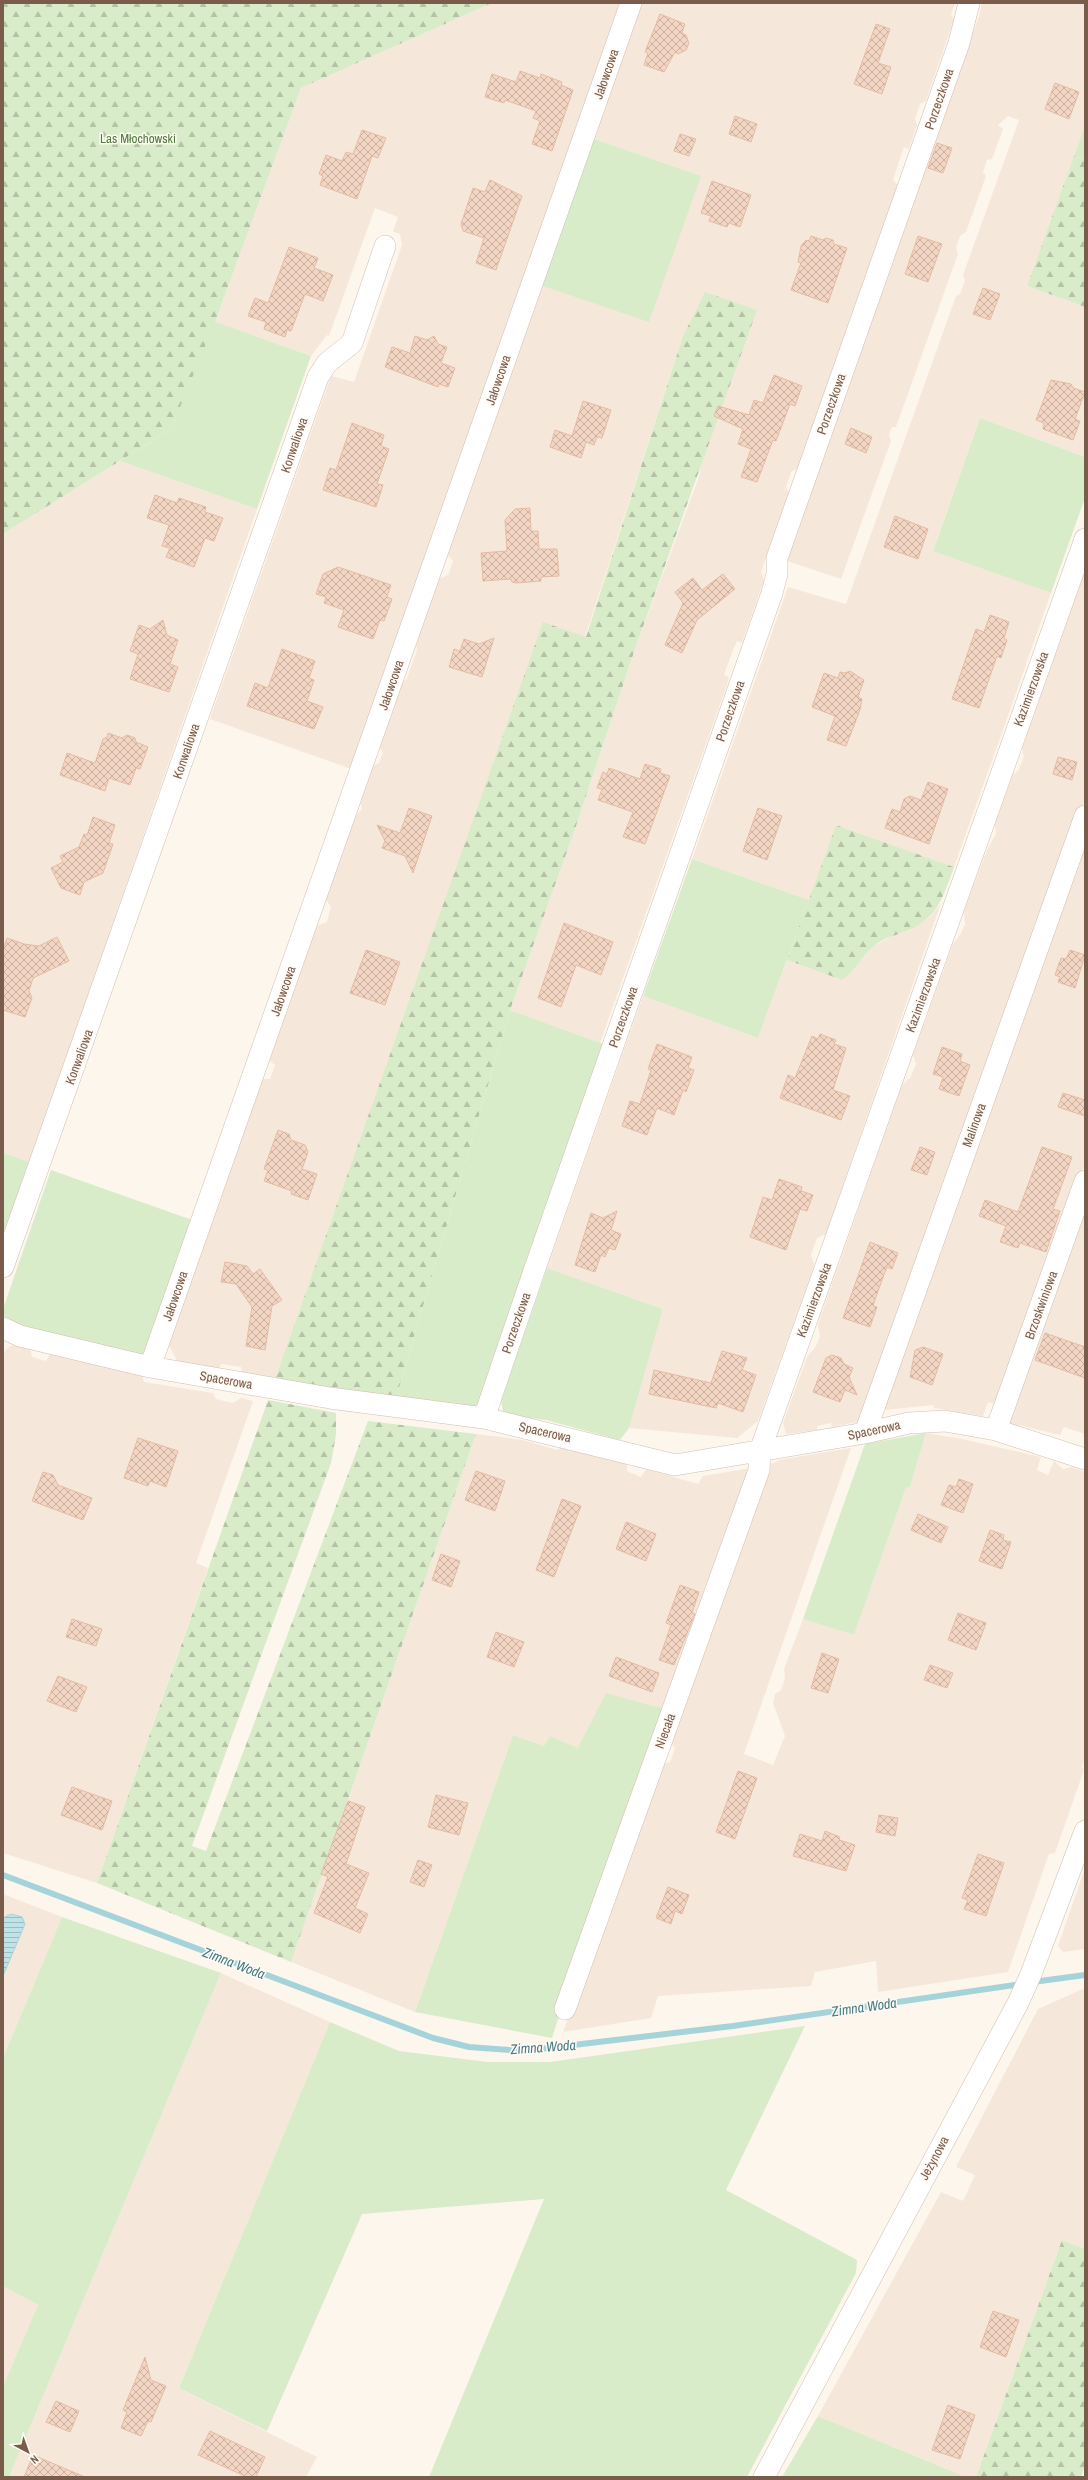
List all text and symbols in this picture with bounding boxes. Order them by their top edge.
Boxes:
street label: Jałowcowa [589,47,623,101]
street label: Porzeczkowa [921,66,957,132]
park label: Las Młochowski [100,130,176,147]
street label: Jałowcowa [481,353,515,407]
street label: Porzeczkowa [813,371,849,437]
street label: Konwaliowa [277,415,311,475]
street label: Kazimierzowska [1010,649,1052,729]
street label: Jałowcowa [374,658,408,712]
street label: Porzeczkowa [712,678,748,744]
street label: Konwaliowa [169,721,203,781]
street label: Kazimierzowska [902,955,944,1035]
street label: Jałowcowa [266,964,300,1018]
street label: Porzeczkowa [605,984,641,1050]
street label: Konwaliowa [61,1027,97,1087]
street label: Malinowa [958,1101,990,1149]
street label: Kazimierzowska [793,1260,835,1340]
street label: Brzoskwiniowa [1021,1268,1061,1342]
street label: Jałowcowa [158,1269,192,1323]
street label: Porzeczkowa [498,1290,534,1356]
street label: Spacerowa [198,1367,254,1393]
street label: Spacerowa [846,1416,902,1444]
street label: Spacerowa [517,1418,573,1446]
street label: Niecała [651,1711,679,1751]
water label: Zimna Woda [199,1943,268,1983]
water label: Zimna Woda [829,1994,898,2021]
water label: Zimna Woda [509,2036,576,2058]
street label: Jeżynowa [915,2133,953,2183]
north arrow [8,2432,48,2472]
text: N [28,2452,42,2467]

